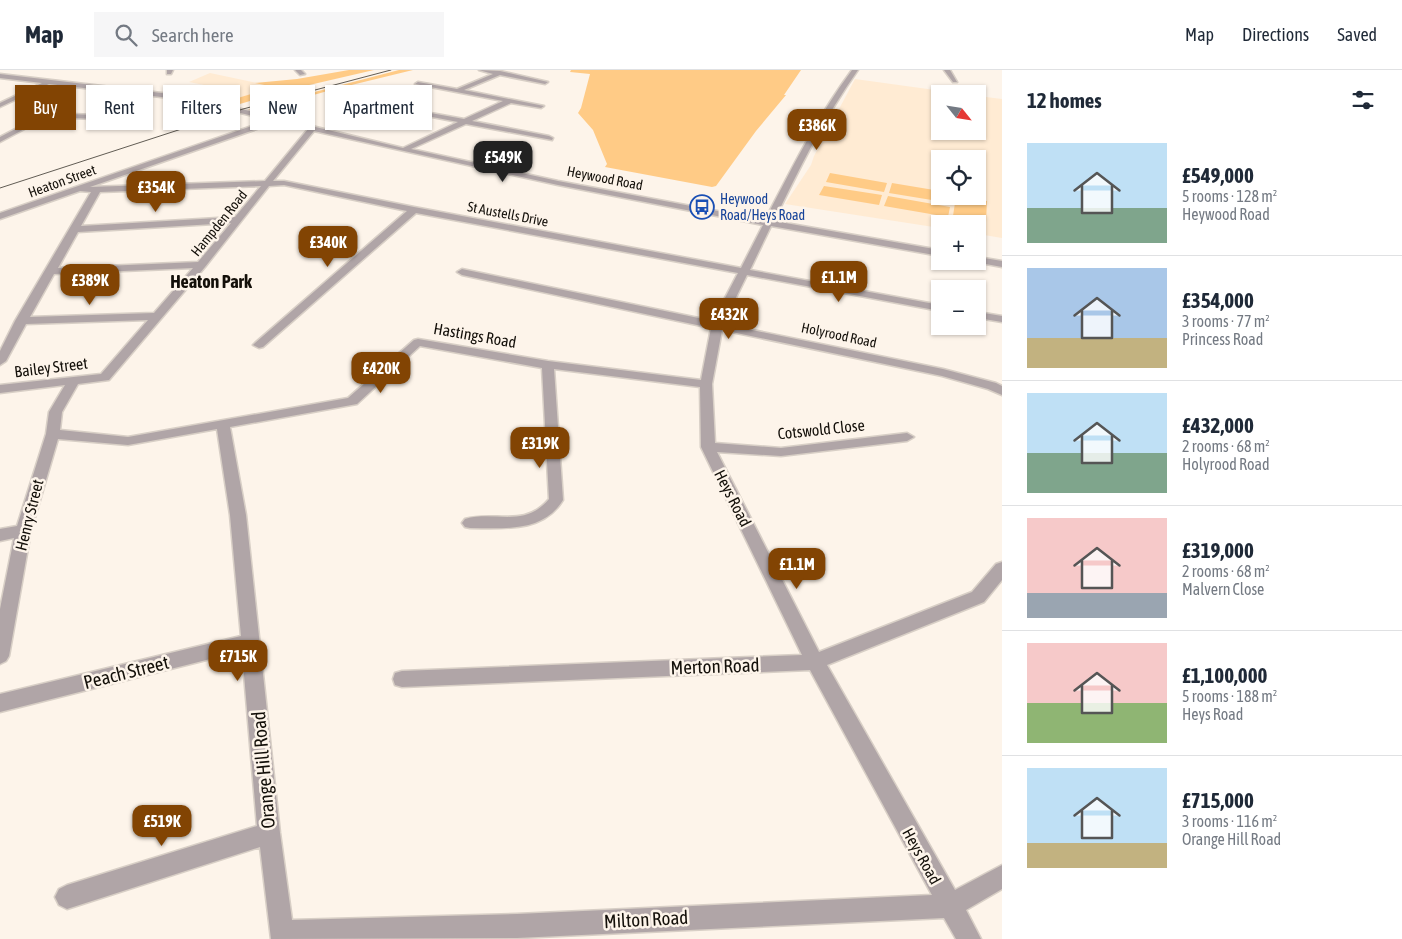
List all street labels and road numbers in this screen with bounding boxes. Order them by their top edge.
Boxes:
street label: Heaton Street [26,161,98,201]
street label: Heywood Road [566,163,644,193]
street label: Hampden Road [188,187,250,259]
street label: St Austells Drive [466,198,550,230]
street label: Hastings Road [432,319,518,352]
street label: Holyrood Road [800,319,878,351]
street label: Bailey Street [13,354,89,381]
street label: Cotswold Close [777,415,865,443]
street label: Heys Road [710,467,755,530]
street label: Henry Street [11,477,48,553]
street label: Peach Street [81,651,171,693]
street label: Merton Road [670,653,760,679]
street label: Orange Hill Road [247,710,279,830]
street label: Heys Road [898,825,945,888]
street label: Milton Road [603,906,689,932]

